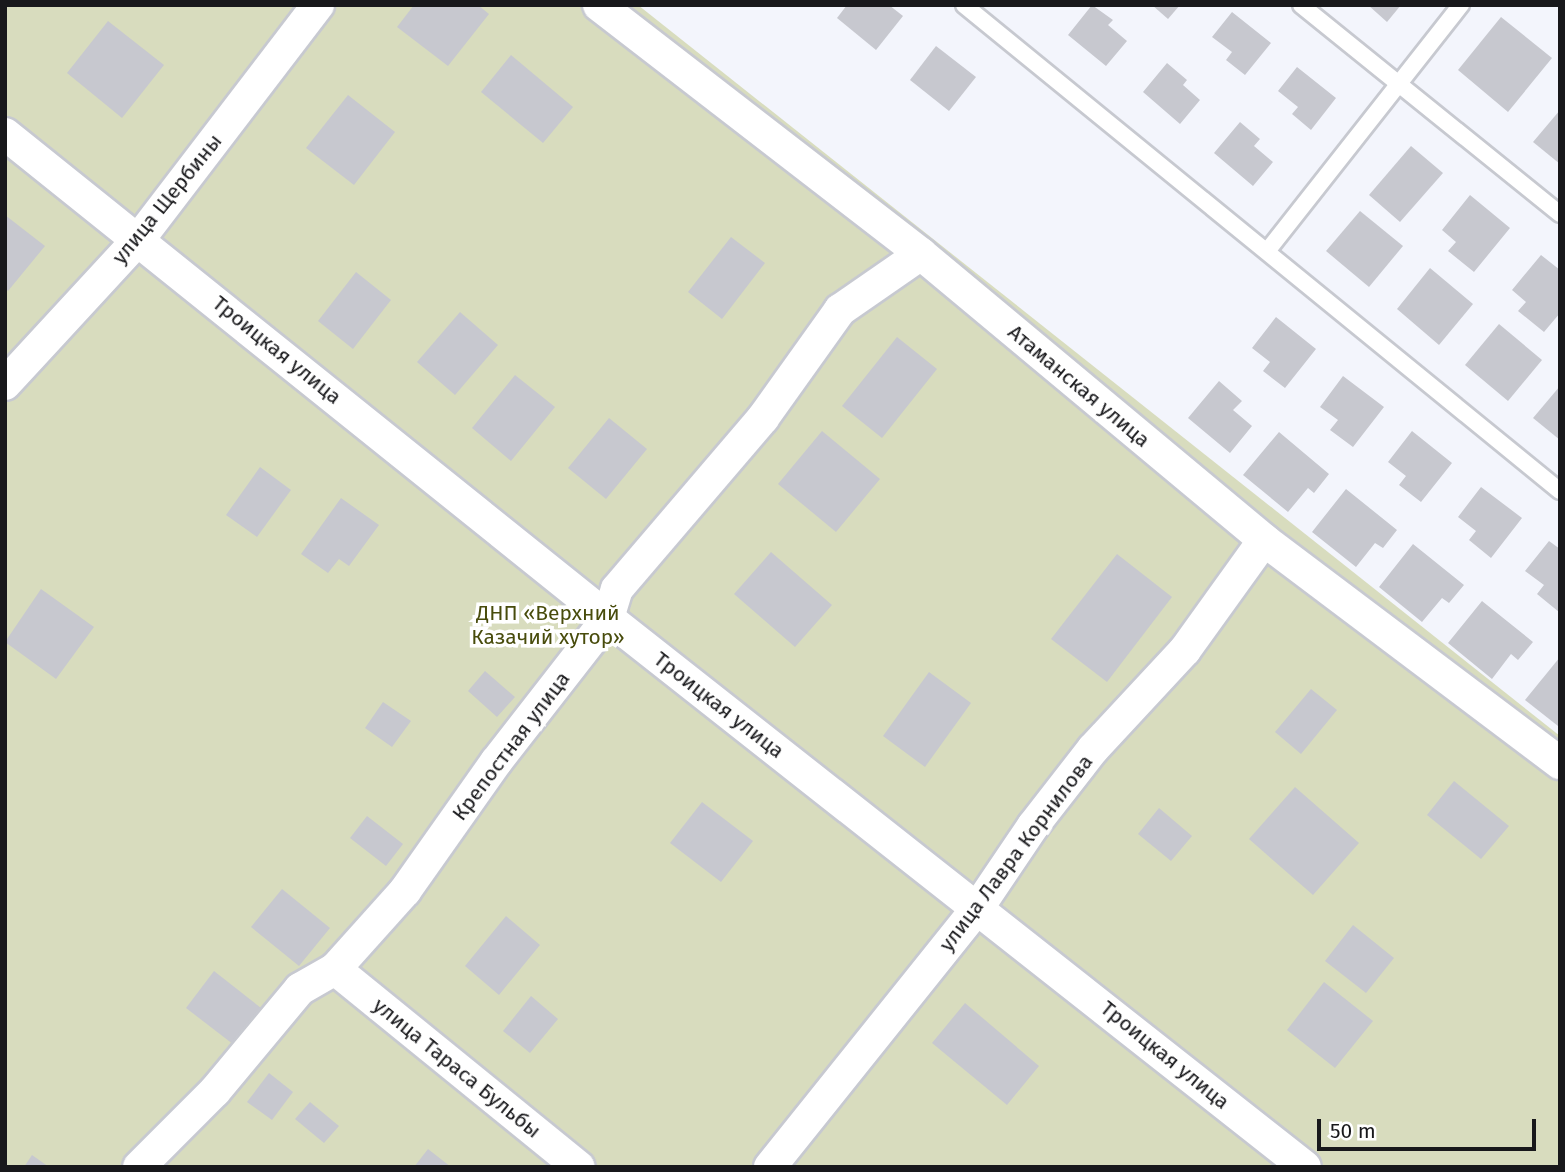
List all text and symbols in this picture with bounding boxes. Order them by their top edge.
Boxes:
street label: улица Щербины [107,129,227,269]
street label: Троицкая улица [208,290,346,410]
street label: Атаманская улица [1003,319,1155,453]
park label: ДНП «Верхний Казачий хутор» [471,600,625,650]
street label: Троицкая улица [649,646,789,764]
street label: Крепостная улица [447,667,575,825]
street label: улица Лавра Корнилова [934,750,1098,956]
street label: улица Тараса Бульбы [368,993,546,1143]
street label: Троицкая улица [1096,995,1234,1115]
scale bar [1320,1106,1539,1150]
text: 50 m [1330,1118,1376,1144]

